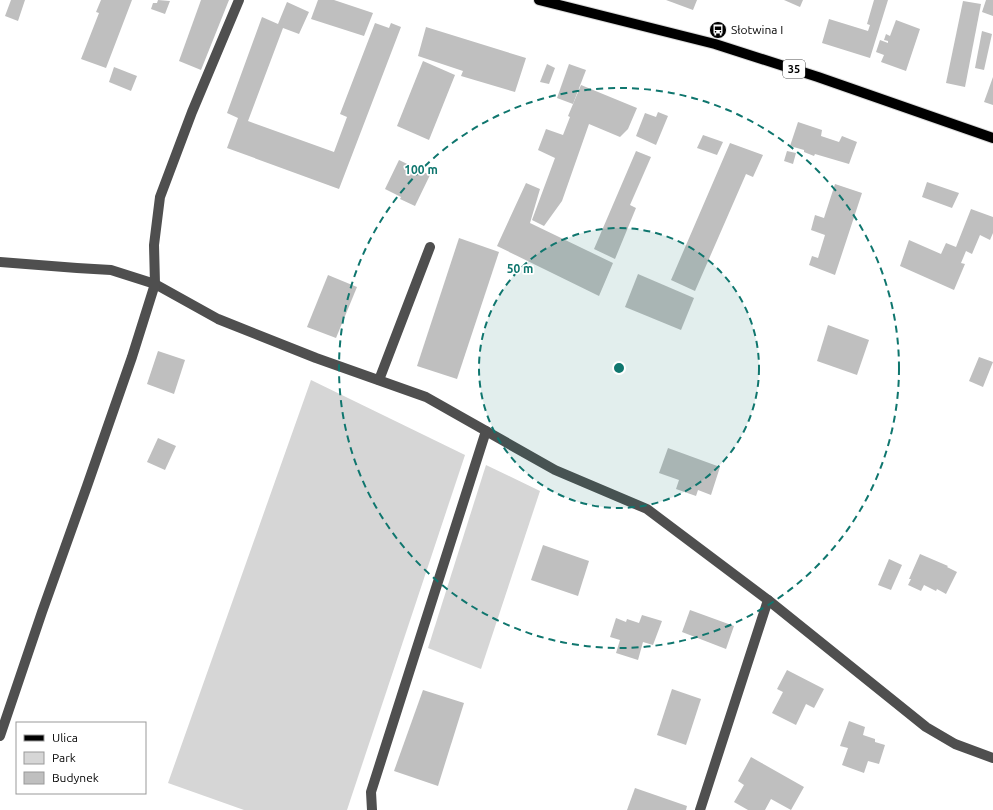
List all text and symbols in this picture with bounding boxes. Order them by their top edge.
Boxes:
bus stop icon: Słotwina I [708,20,728,40]
place label: Słotwina I [731,23,783,36]
road number: 35 [783,60,805,78]
text: 100 m [404,163,438,176]
text: 50 m [507,262,533,275]
centre of rings [612,361,626,375]
legend [16,722,146,794]
text: Ulica [52,731,78,744]
text: Park [52,751,76,764]
text: Budynek [52,771,99,784]

